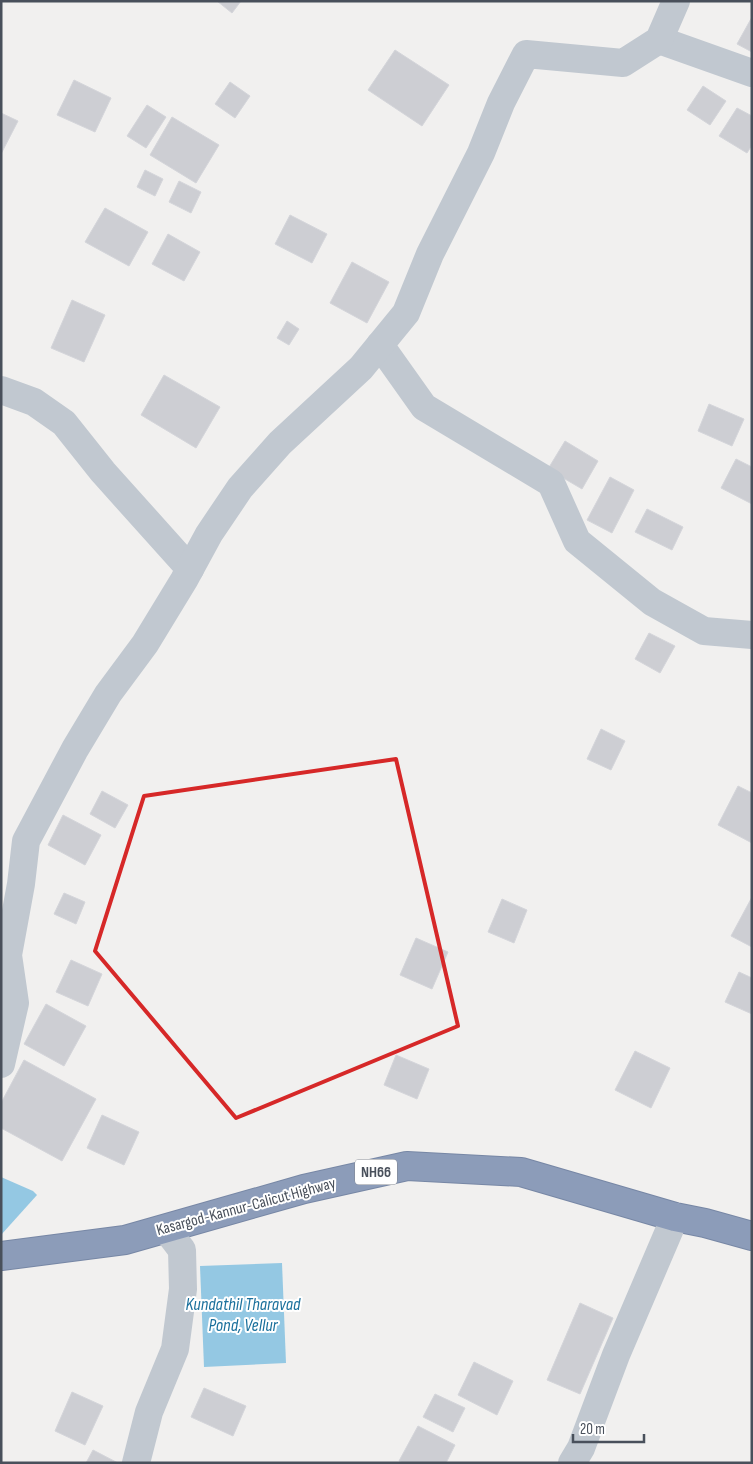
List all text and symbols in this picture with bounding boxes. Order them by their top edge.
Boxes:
road number: NH66 [355,1160,397,1184]
street label: Kasargod-Kannur-Calicut Highway [154,1174,338,1240]
water label: Kundathil Tharavad Pond, Vellur [186,1294,301,1336]
scale bar [573,1412,644,1444]
text: 20 m [580,1420,605,1439]

